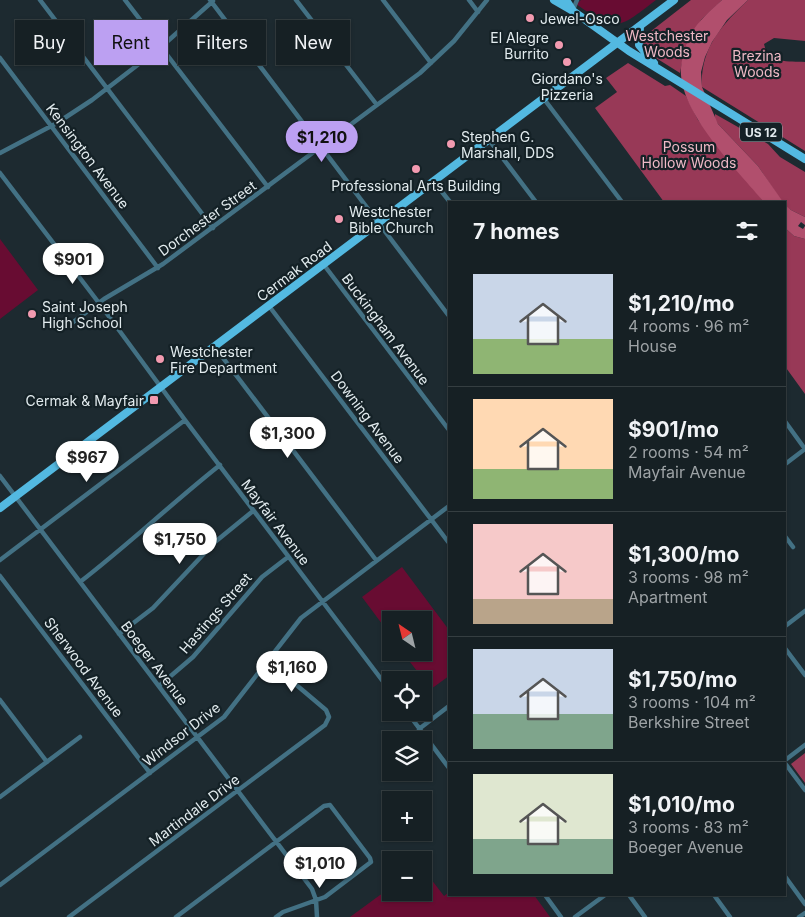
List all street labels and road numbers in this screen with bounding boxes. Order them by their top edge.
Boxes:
street label: Kensington Avenue [43,100,133,212]
road number: US 12 [740,122,782,142]
street label: Dorchester Street [155,177,260,259]
street label: Cermak Road [253,237,335,305]
street label: Buckingham Avenue [339,270,433,388]
street label: Downing Avenue [328,367,408,467]
street label: Mayfair Avenue [238,476,314,568]
street label: Hastings Street [175,569,255,657]
street label: Sherwood Avenue [41,614,127,720]
street label: Boeger Avenue [118,618,192,708]
street label: Windsor Drive [139,698,223,770]
street label: Martindale Drive [145,770,243,850]

